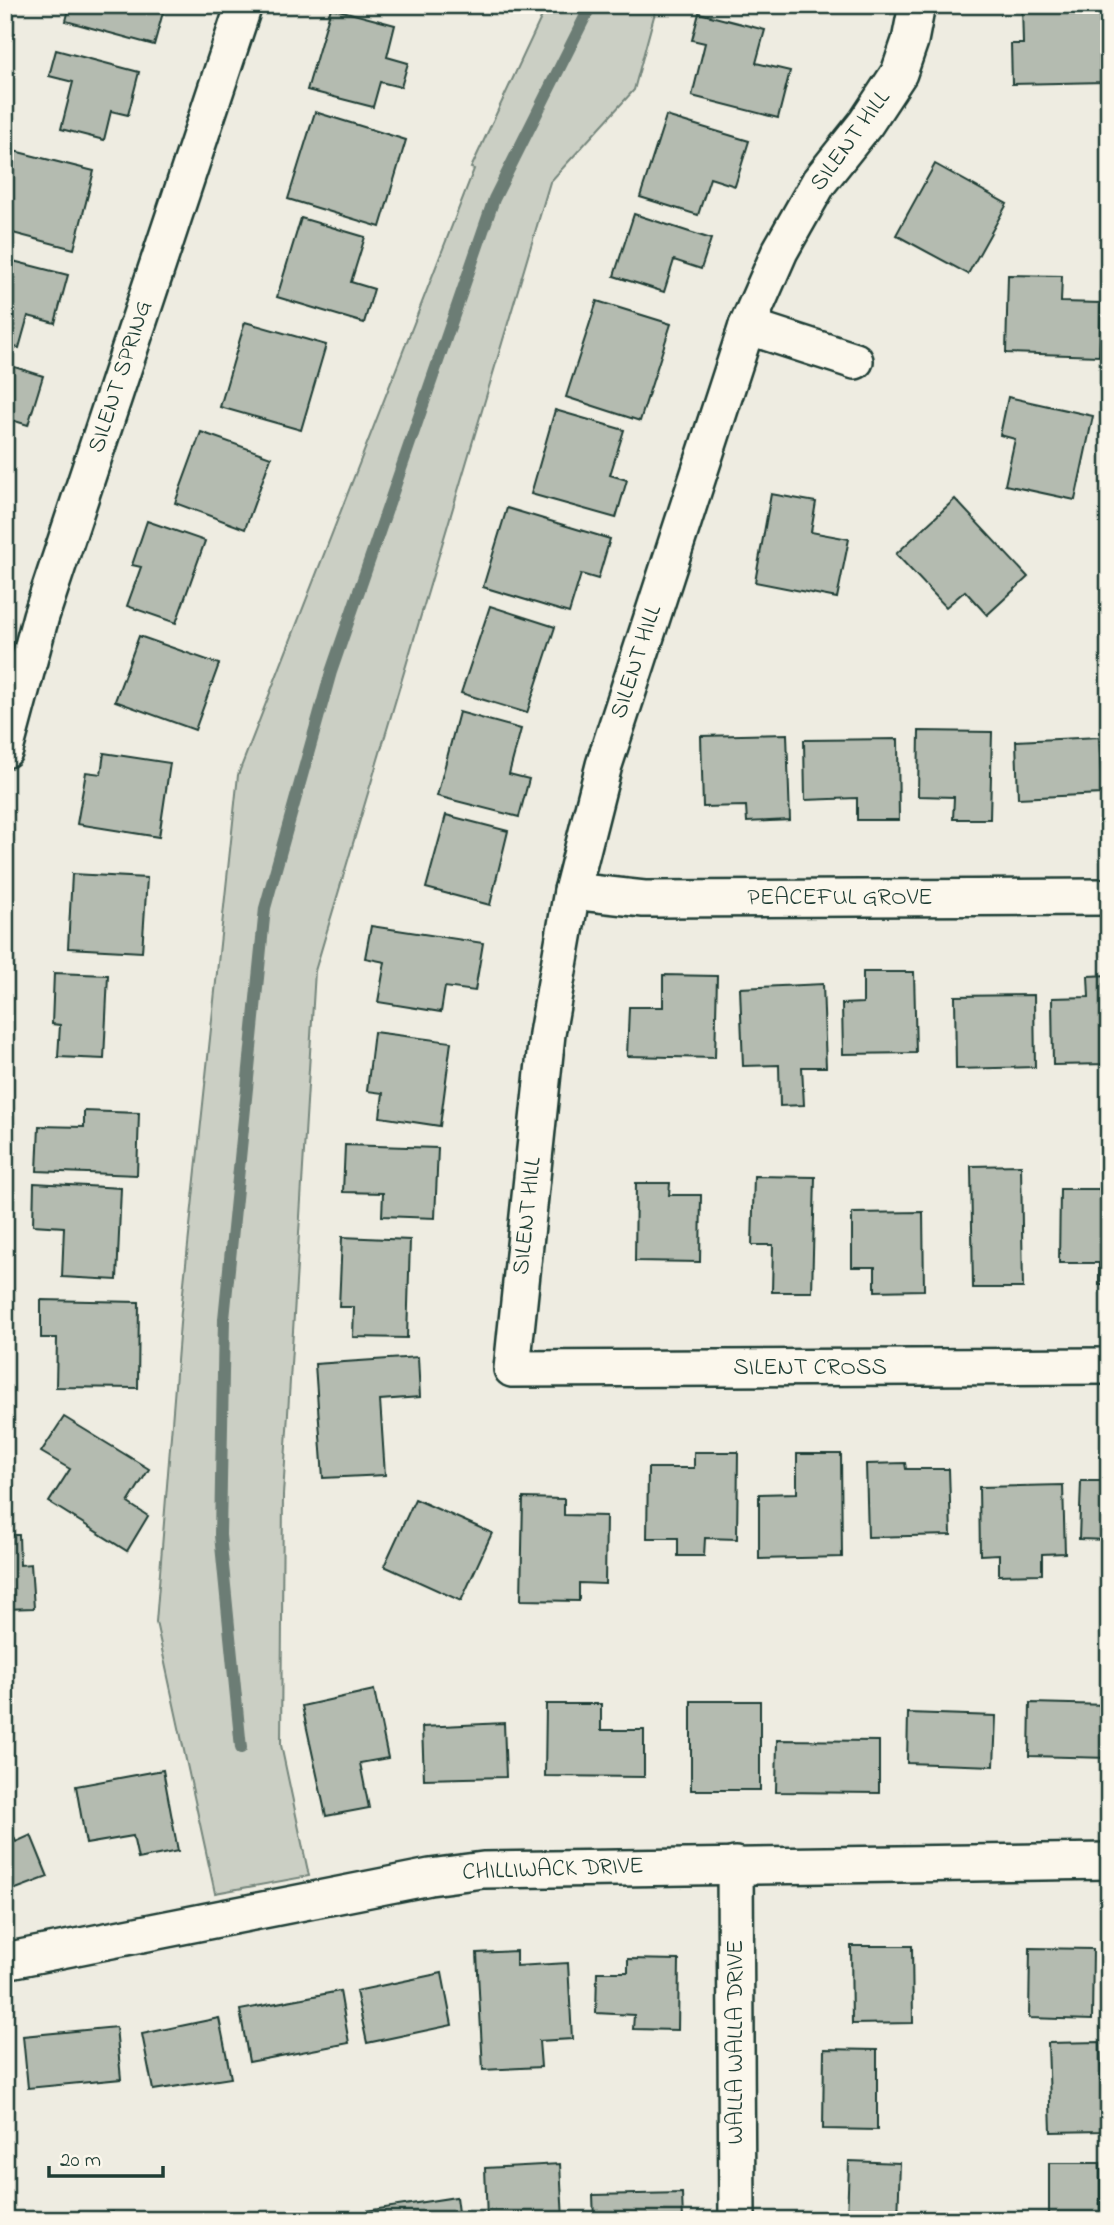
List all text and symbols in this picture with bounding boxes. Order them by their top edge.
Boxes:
street label: SILENT HILL [802,83,900,199]
street label: SILENT SPRING [80,296,162,458]
street label: SILENT HILL [602,600,672,723]
street label: PEACEFUL GROVE [747,881,933,916]
street label: SILENT HILL [504,1155,552,1276]
street label: SILENT CROSS [733,1351,887,1386]
street label: CHILLIWACK DRIVE [462,1849,644,1891]
street label: WALLA WALLA DRIVE [719,1940,754,2144]
scale bar [49,2134,163,2178]
text: 20 m [60,2146,101,2176]

